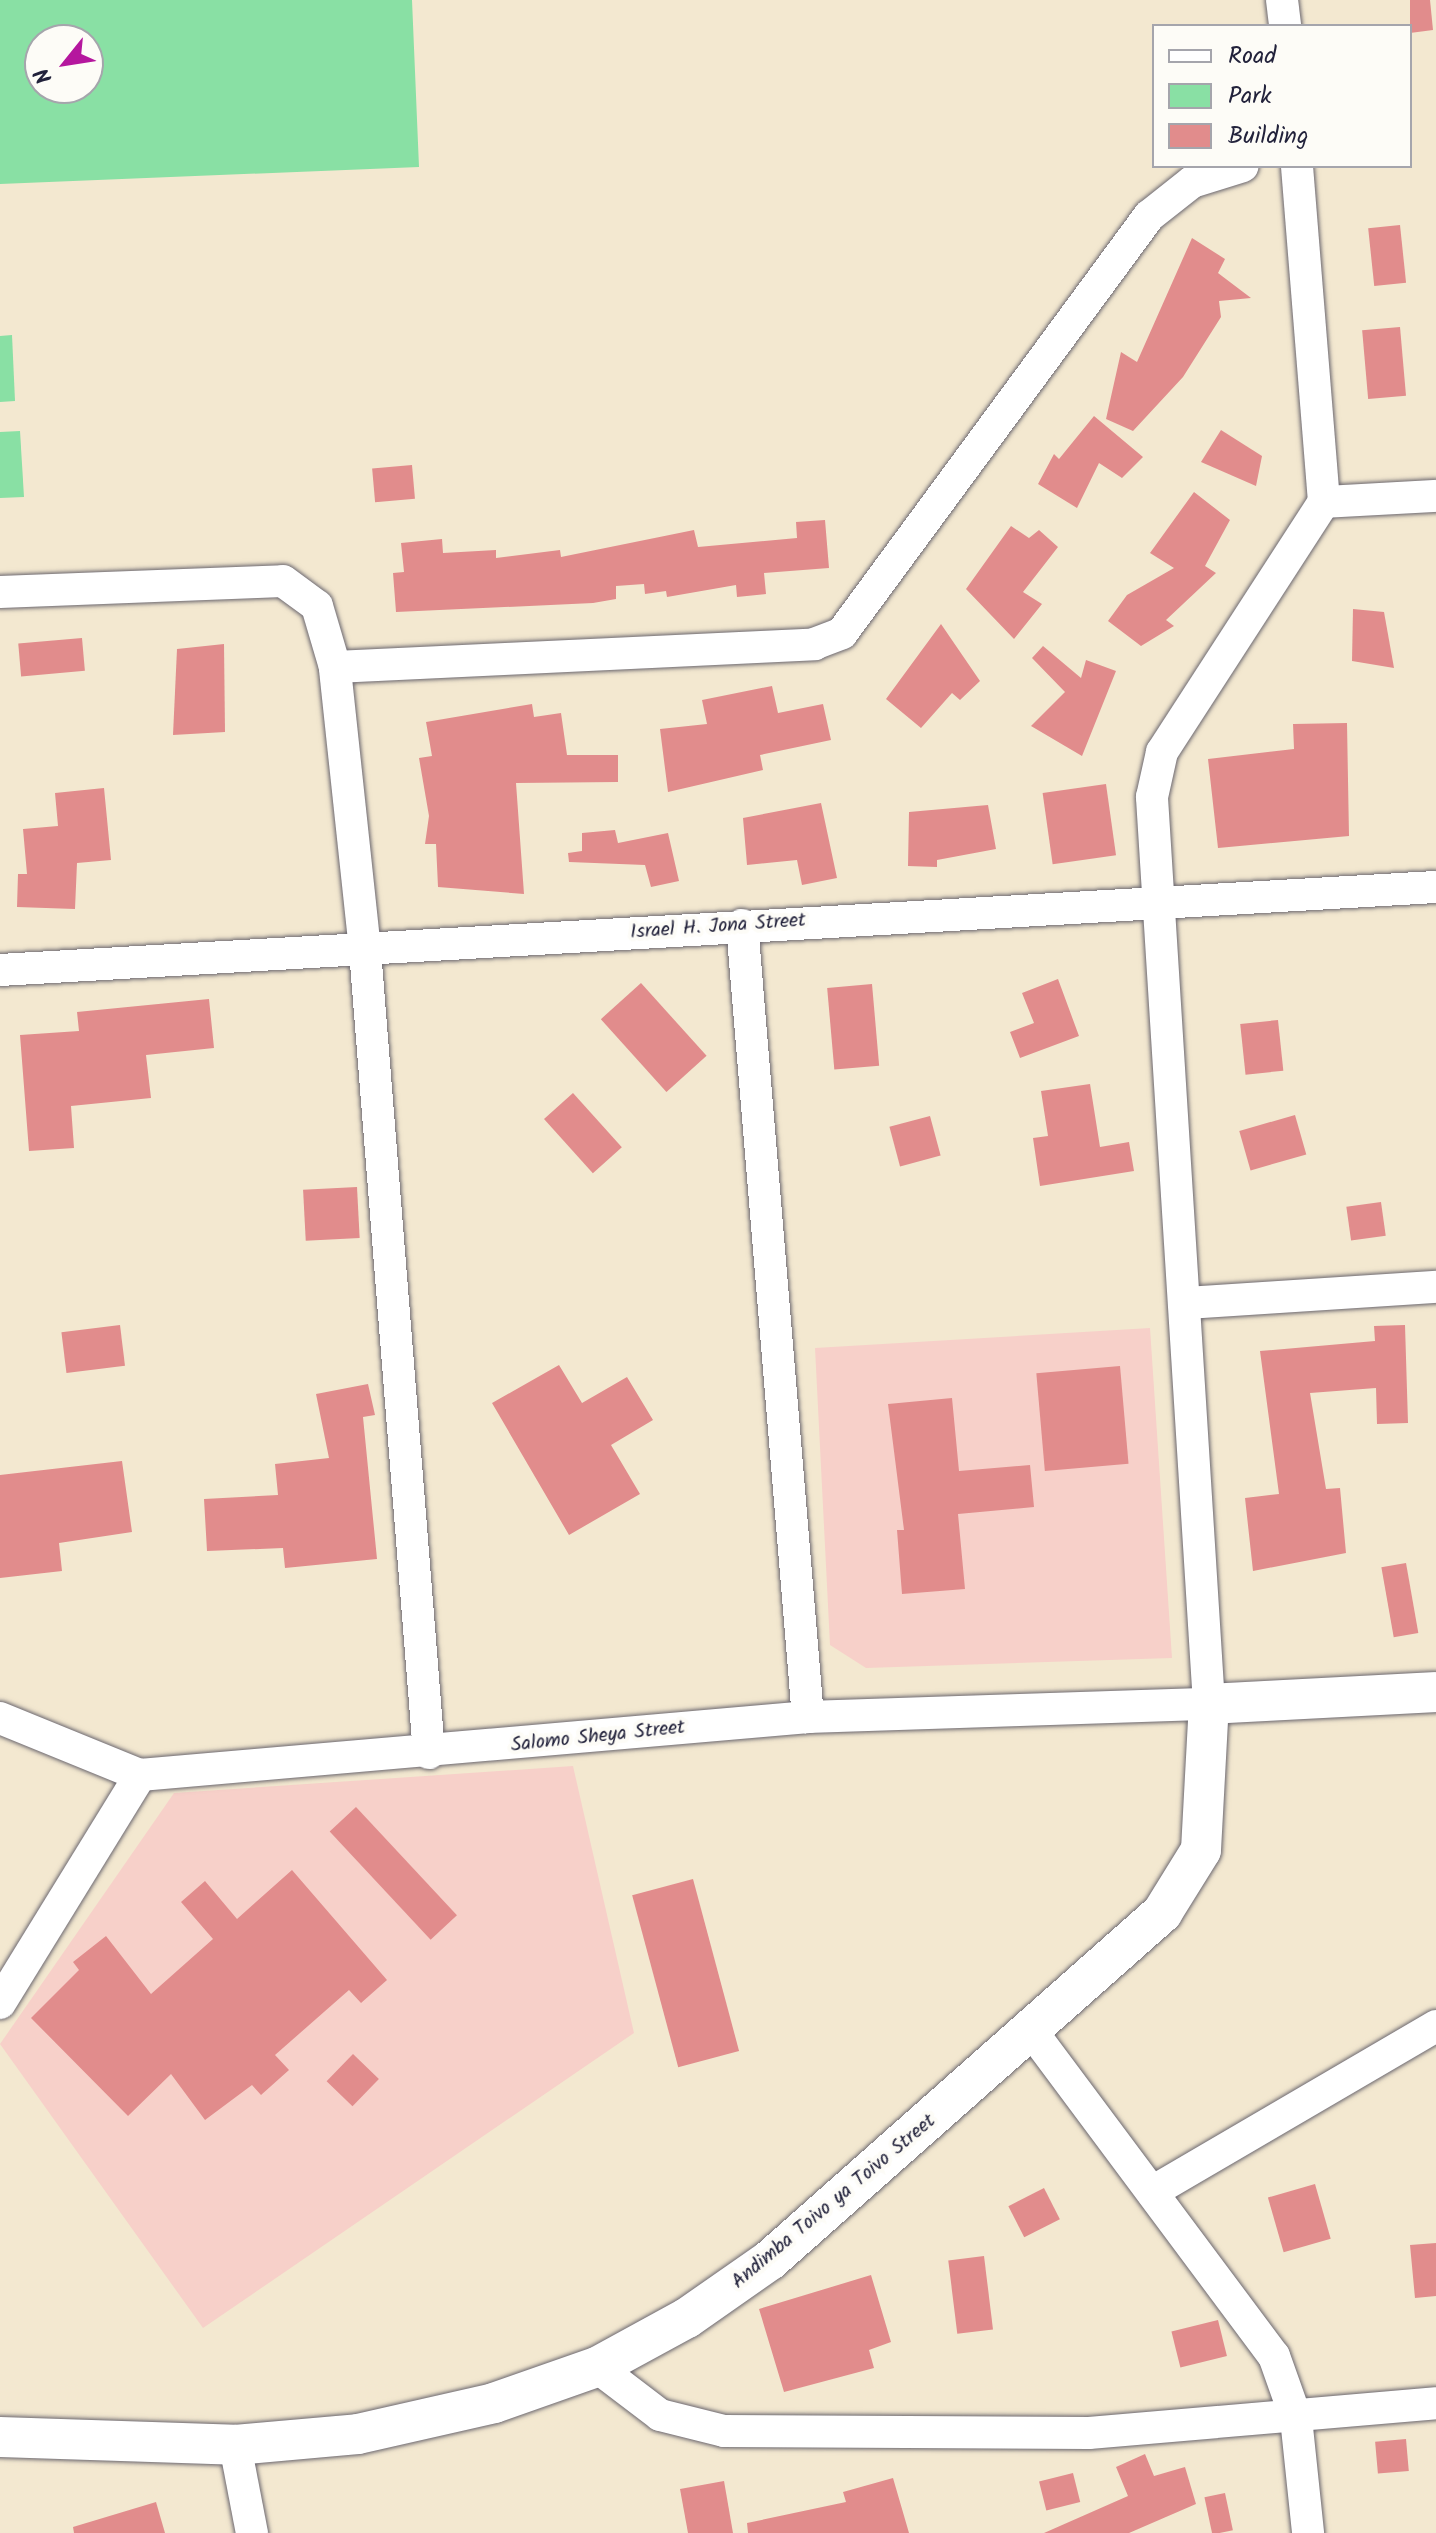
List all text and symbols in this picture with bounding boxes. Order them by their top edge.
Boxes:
north arrow [24,24,104,104]
legend [1152,24,1412,168]
text: Road [1228,37,1276,76]
text: N [26,60,63,90]
text: Park [1228,77,1272,116]
text: Building [1228,117,1308,156]
street label: Israel H. Jona Street [629,909,807,945]
street label: Salomo Sheya Street [510,1716,686,1758]
street label: Andimba Toivo ya Toivo Street [727,2110,941,2294]

